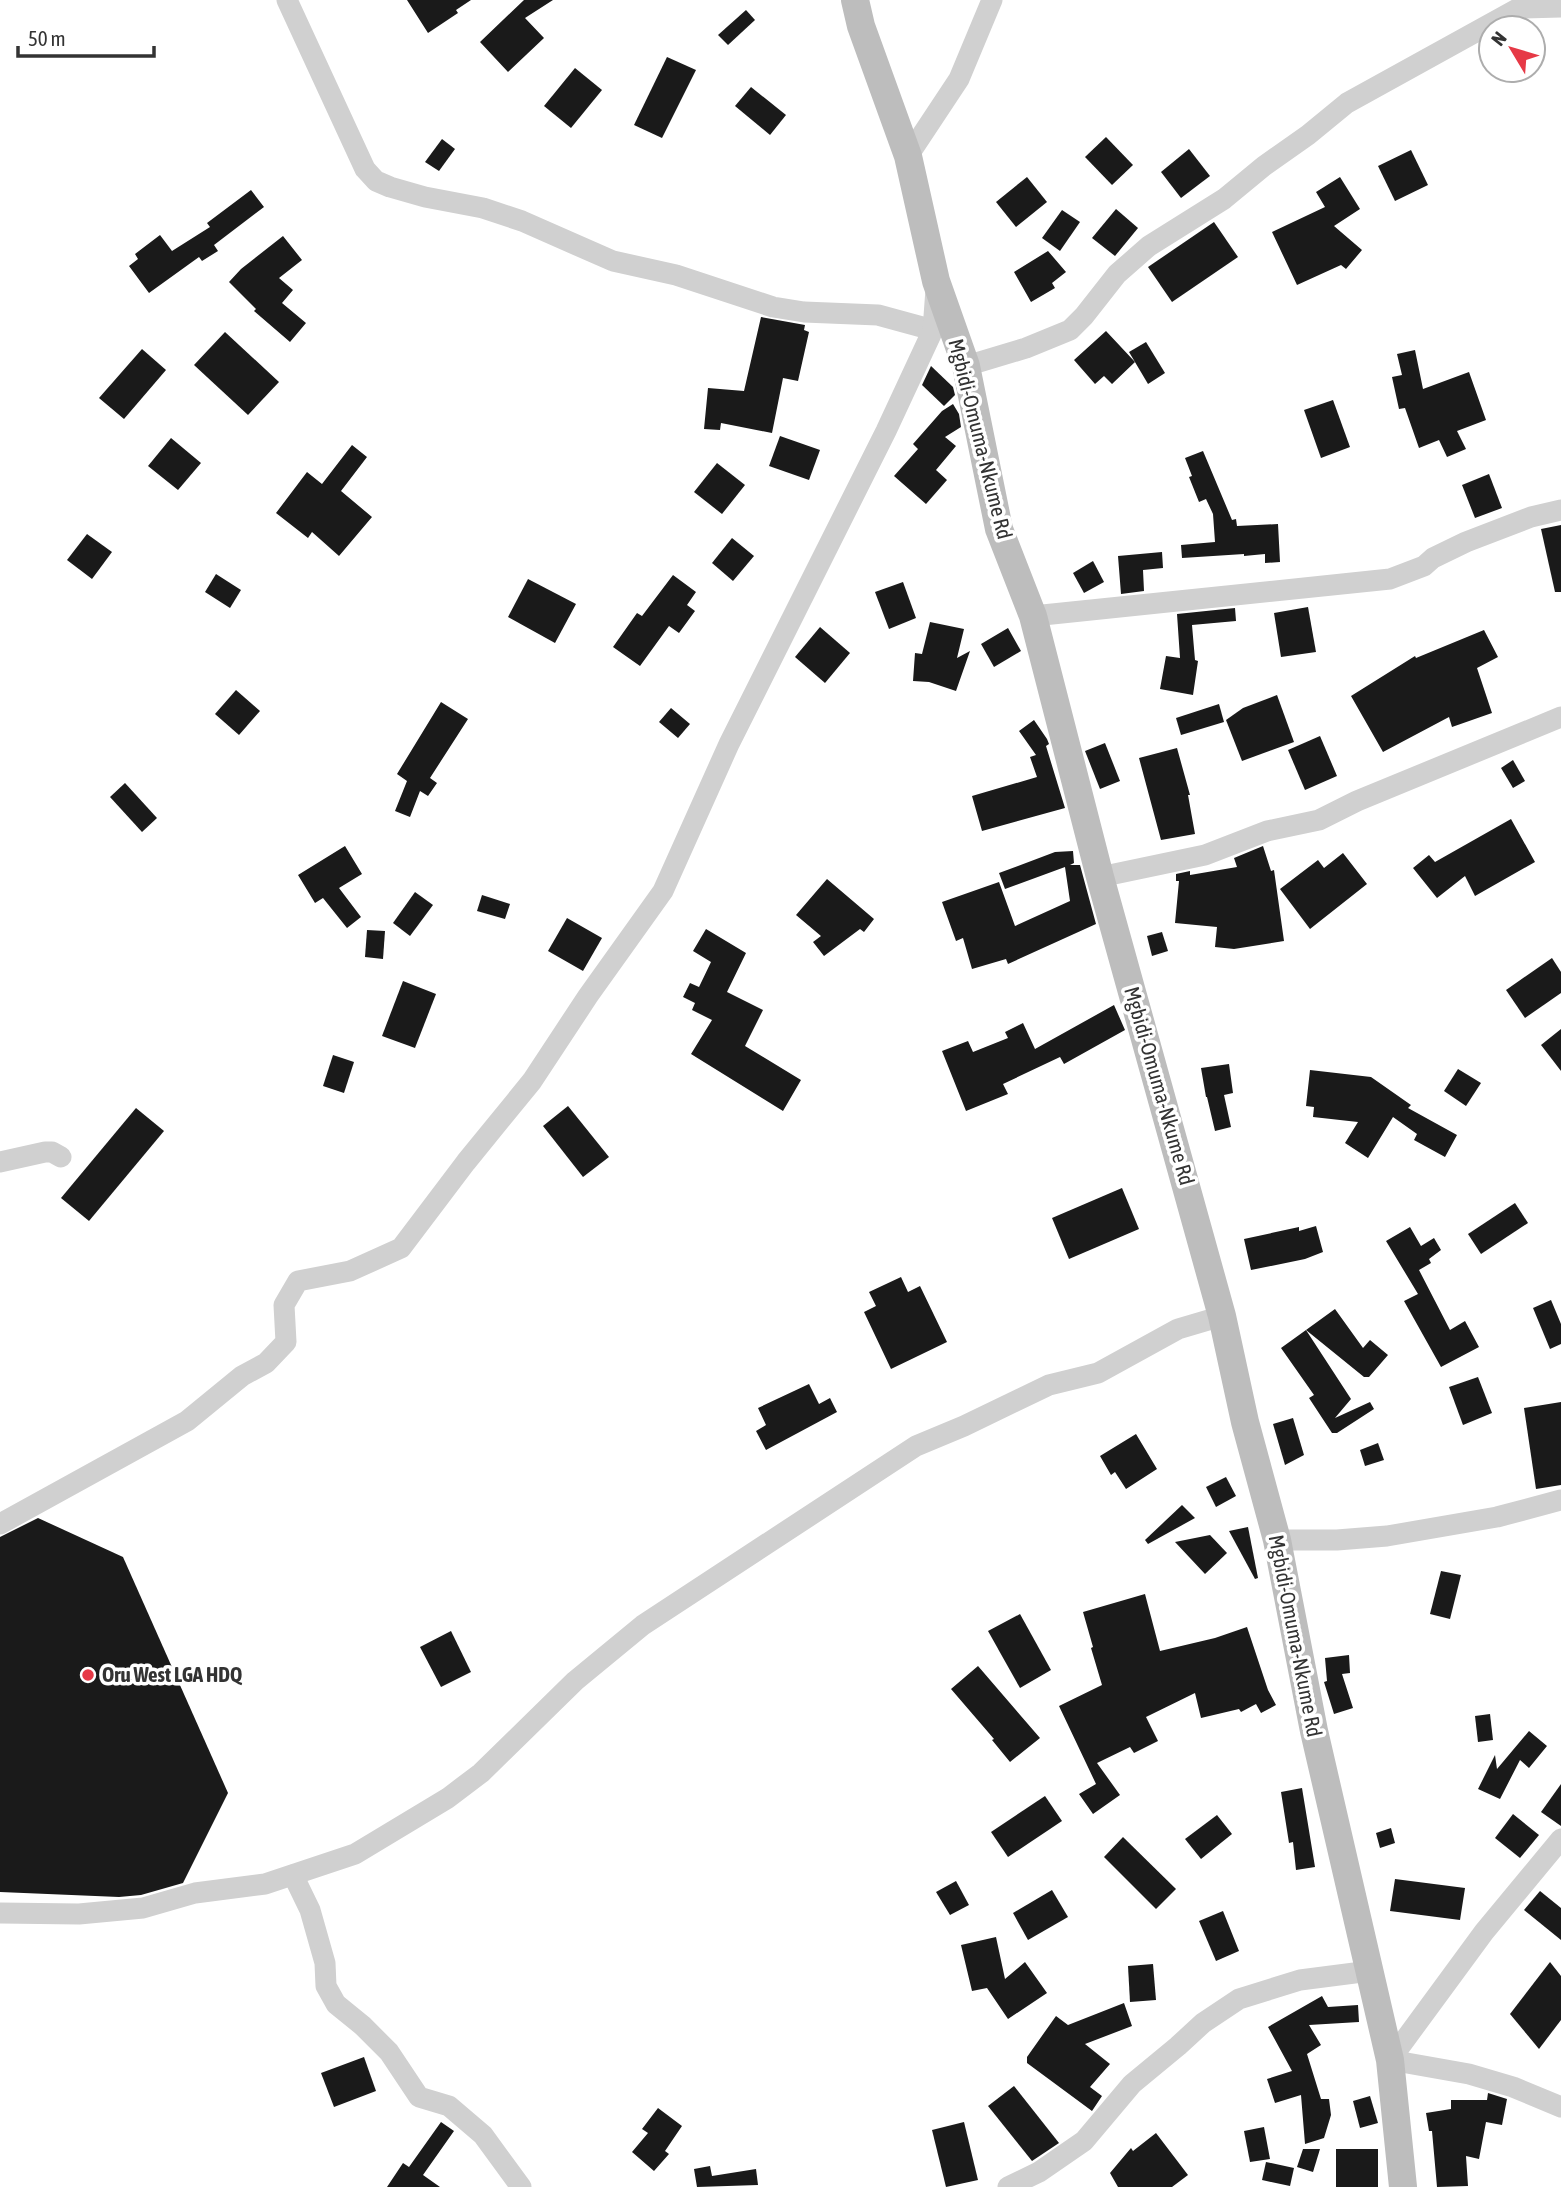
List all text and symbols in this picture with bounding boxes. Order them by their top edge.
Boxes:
scale bar [18,14,154,58]
north arrow [1477,14,1547,84]
text: 50 m [28,26,66,50]
text: N [1486,27,1511,50]
street label: Mgbidi-Omuma-Nkume Rd [944,336,1017,541]
street label: Mgbidi-Omuma-Nkume Rd [1120,984,1200,1188]
street label: Mgbidi-Omuma-Nkume Rd [1265,1533,1327,1739]
place label: Oru West LGA HDQ [102,1662,243,1686]
marker: Oru West LGA HDQ [80,1667,96,1683]

